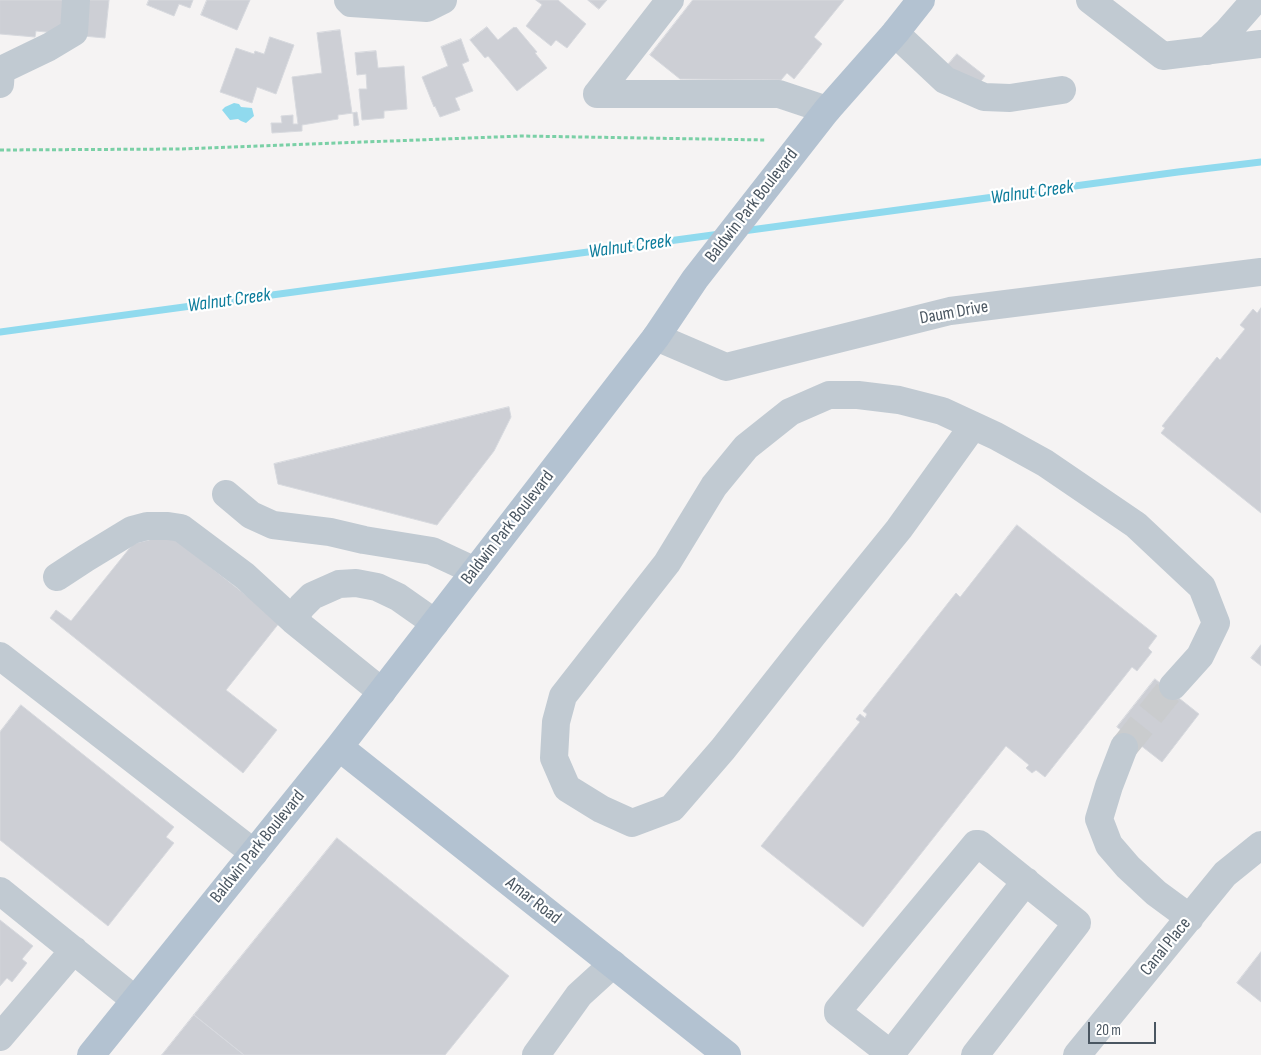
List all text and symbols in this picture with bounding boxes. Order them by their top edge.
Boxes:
street label: Baldwin Park Boulevard [701,145,803,267]
water label: Walnut Creek [989,176,1075,210]
water label: Walnut Creek [587,230,673,264]
water label: Walnut Creek [186,284,272,318]
street label: Daum Drive [918,296,990,330]
street label: Baldwin Park Boulevard [457,467,559,589]
street label: Baldwin Park Boulevard [206,786,310,908]
street label: Amar Road [501,873,565,929]
street label: Canal Place [1136,914,1196,980]
scale bar [1091,1012,1158,1044]
text: 20 m [1096,1021,1121,1040]

